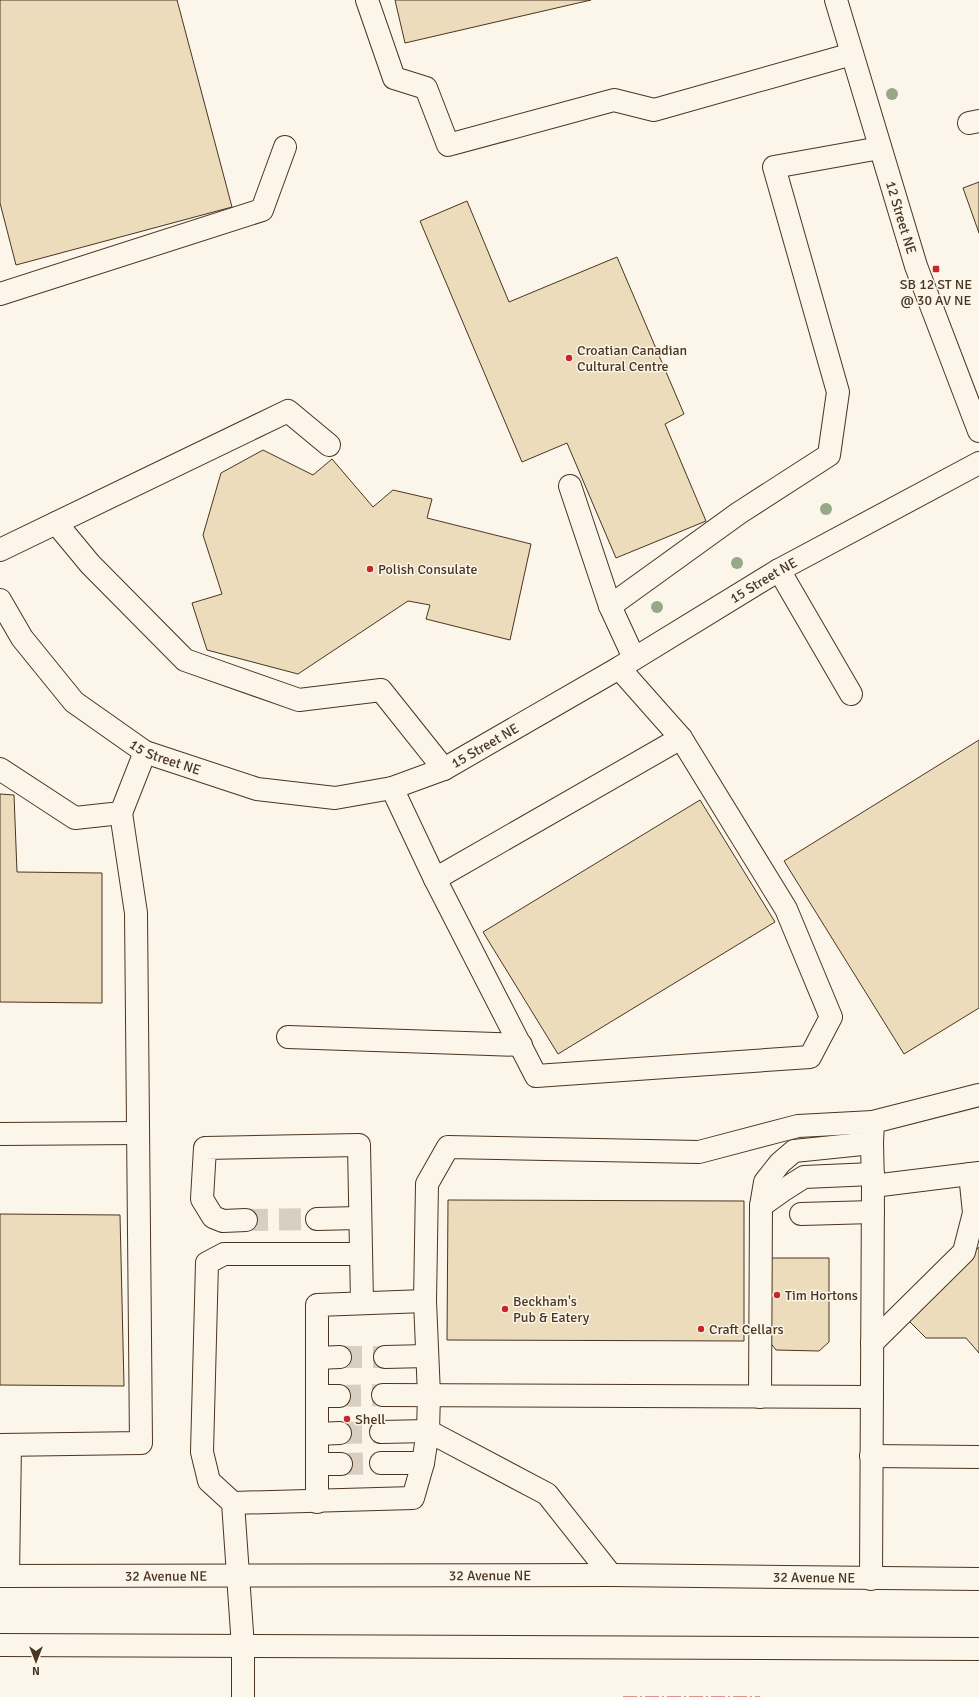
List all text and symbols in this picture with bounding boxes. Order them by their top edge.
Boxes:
street label: 12 Street NE [882,179,920,256]
marker: SB 12 ST NE @ 30 AV NE [931,264,941,274]
place label: SB 12 ST NE @ 30 AV NE [900,276,972,309]
place label: Croatian Canadian Cultural Centre [577,342,687,375]
marker: Croatian Canadian Cultural Centre [564,353,574,363]
street label: 15 Street NE [727,554,800,607]
place label: Polish Consulate [378,561,477,578]
marker: Polish Consulate [365,564,375,574]
street label: 15 Street NE [448,720,522,772]
street label: 15 Street NE [126,736,203,779]
place label: Tim Hortons [785,1287,858,1304]
marker: Tim Hortons [772,1290,782,1300]
place label: Beckham's Pub & Eatery [513,1293,590,1326]
marker: Beckham's Pub & Eatery [500,1304,510,1314]
place label: Craft Cellars [709,1321,784,1338]
marker: Craft Cellars [696,1324,706,1334]
place label: Shell [355,1411,385,1428]
marker: Shell [342,1414,352,1424]
street label: 32 Avenue NE [449,1567,531,1584]
street label: 32 Avenue NE [125,1568,207,1585]
street label: 32 Avenue NE [773,1569,855,1587]
north arrow [16,1641,56,1681]
text: N [32,1664,40,1677]

